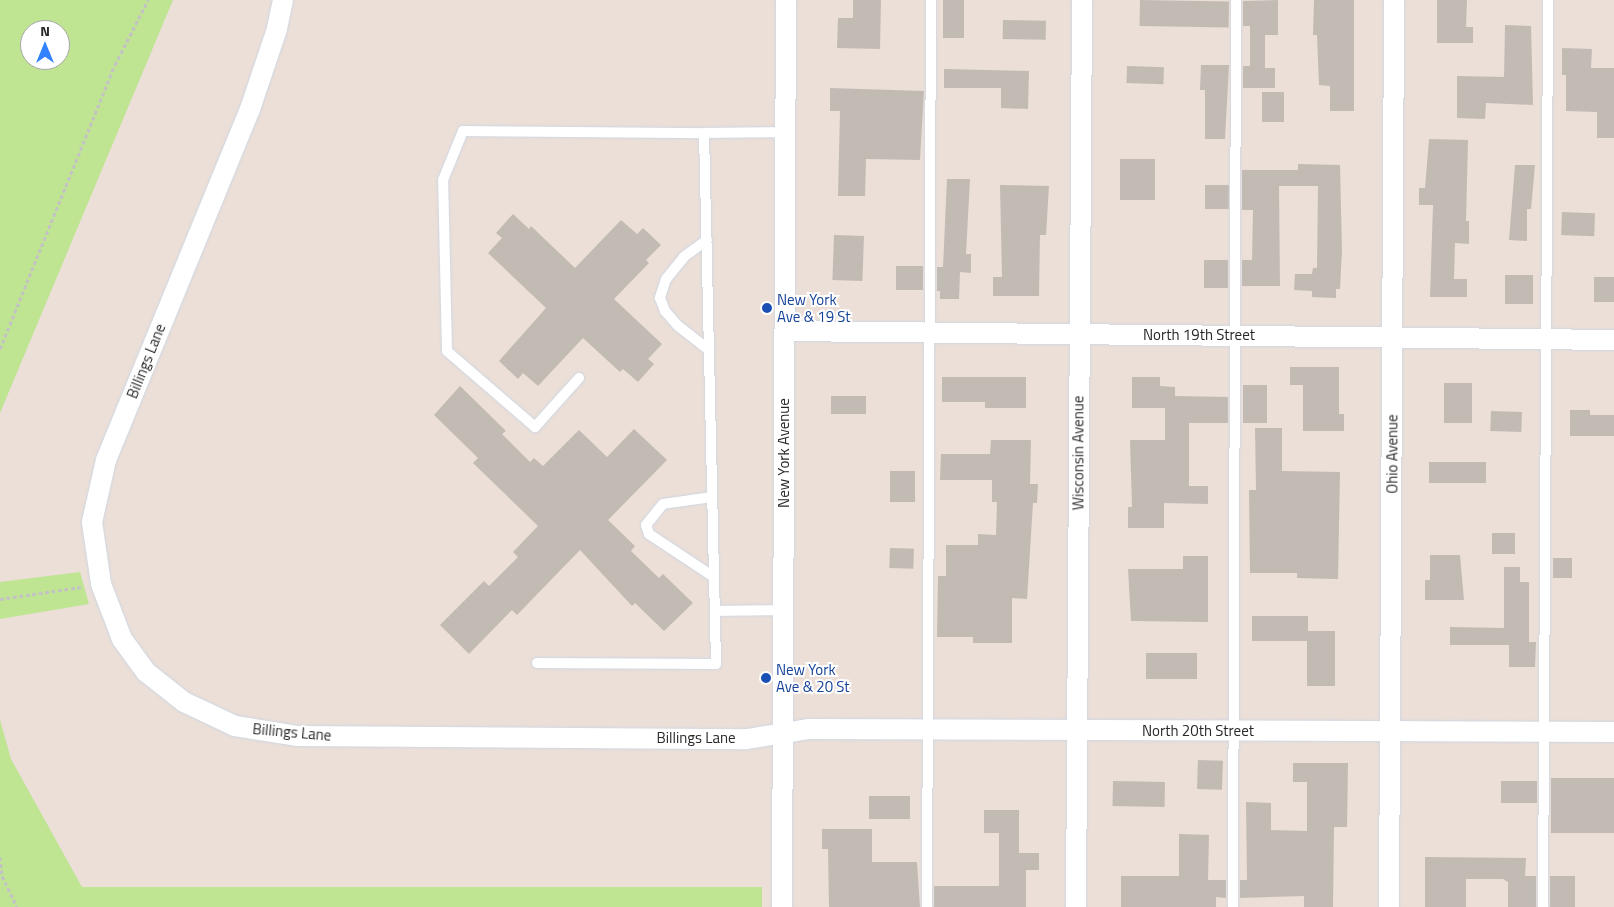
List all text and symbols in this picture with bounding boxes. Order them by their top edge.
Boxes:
north arrow [20,20,70,70]
text: N [40,20,50,41]
place label: New York Ave & 19 St [777,290,851,325]
marker: New York Ave & 19 St [761,302,773,314]
street label: Billings Lane [123,321,169,401]
street label: North 19th Street [1143,326,1255,344]
street label: Wisconsin Avenue [1069,396,1087,510]
street label: New York Avenue [775,398,793,508]
street label: Ohio Avenue [1383,414,1401,494]
place label: New York Ave & 20 St [776,660,850,695]
marker: New York Ave & 20 St [760,672,772,684]
street label: Billings Lane [252,720,332,744]
street label: North 20th Street [1142,722,1254,740]
street label: Billings Lane [656,729,736,747]

